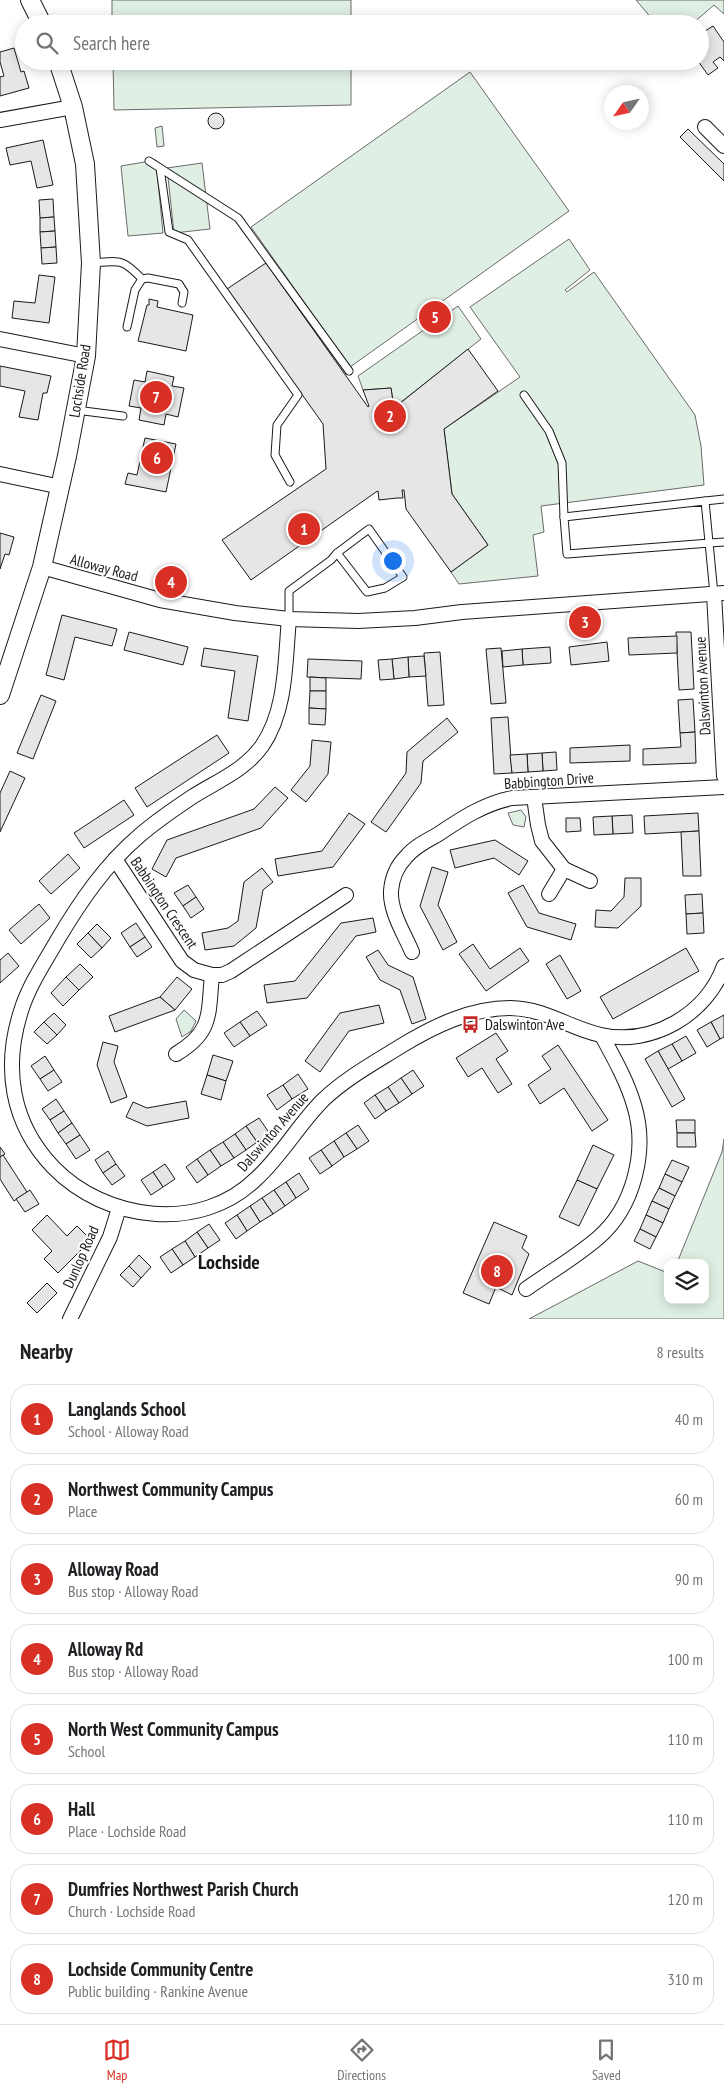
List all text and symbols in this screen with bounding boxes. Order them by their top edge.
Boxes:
search box [15,15,709,70]
icon: search [33,29,61,57]
text: Search here [73,31,150,55]
north arrow [604,85,649,130]
pin: 5 [419,298,451,336]
street label: Lochside Road [64,343,95,419]
pin: 7 [140,378,172,416]
pin: 2 [374,397,406,435]
pin: 6 [141,439,173,477]
pin: 1 [288,510,320,548]
your location [380,548,406,574]
street label: Alloway Road [68,549,140,586]
pin: 4 [155,563,187,601]
pin: 3 [569,603,601,641]
street label: Dalswinton Avenue [690,636,715,736]
street label: Babbington Drive [503,768,594,793]
street label: Babbington Crescent [127,853,202,952]
bus stop icon: Dalswinton Ave [461,1015,481,1035]
place label: Dalswinton Ave [485,1015,565,1034]
street label: Dalswinton Avenue [233,1088,312,1175]
street label: Dunlop Road [58,1223,103,1291]
district label: Lochside [198,1249,260,1275]
pin: 8 [481,1252,513,1290]
map controls [664,1259,709,1304]
button: layers [664,1259,709,1304]
text: Nearby [20,1338,73,1365]
text: 8 results [657,1342,704,1362]
text: Langlands School [68,1397,186,1421]
text: 1 [33,1409,41,1429]
text: 40 m [675,1409,703,1429]
text: School · Alloway Road [68,1421,189,1441]
text: Northwest Community Campus [68,1477,273,1501]
text: 2 [33,1489,41,1509]
text: 60 m [675,1489,703,1509]
text: Place [68,1501,97,1521]
text: Alloway Road [68,1557,159,1581]
text: 3 [33,1569,41,1589]
text: 90 m [675,1569,703,1589]
text: Bus stop · Alloway Road [68,1581,198,1601]
text: Alloway Rd [68,1637,143,1661]
text: 4 [33,1649,41,1669]
text: 100 m [668,1649,703,1669]
text: Bus stop · Alloway Road [68,1661,198,1681]
text: North West Community Campus [68,1717,279,1741]
text: 5 [33,1729,41,1749]
text: 110 m [668,1729,703,1749]
text: School [68,1741,105,1761]
text: Hall [68,1797,95,1821]
text: 6 [33,1809,41,1829]
text: 110 m [668,1809,703,1829]
text: Place · Lochside Road [68,1821,186,1841]
text: Dumfries Northwest Parish Church [68,1877,299,1901]
text: 7 [33,1889,41,1909]
text: 120 m [668,1889,703,1909]
text: Church · Lochside Road [68,1901,195,1921]
text: Lochside Community Centre [68,1957,253,1981]
text: 8 [33,1969,41,1989]
text: 310 m [668,1969,703,1989]
text: Public building · Rankine Avenue [68,1981,248,2001]
tab: Map [103,2036,131,2084]
tab: Directions [337,2036,386,2084]
tab: Saved [592,2036,621,2084]

